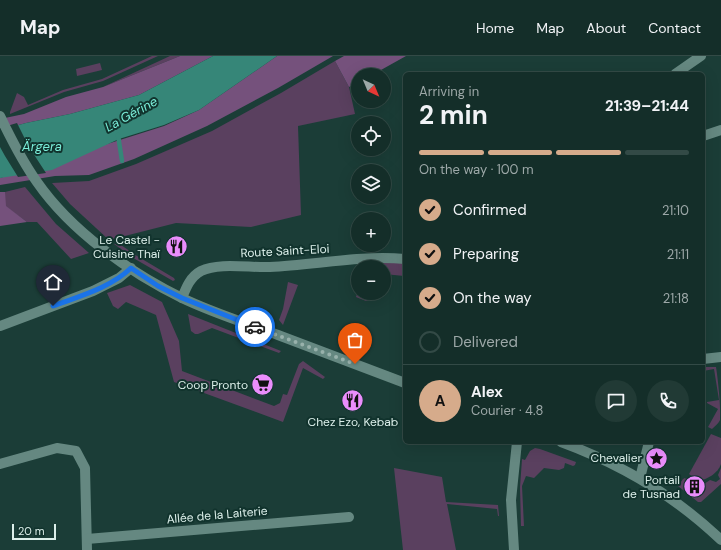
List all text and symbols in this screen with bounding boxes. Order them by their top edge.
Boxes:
text: Map [20,15,60,40]
text: Home [476,19,514,37]
text: Map [536,19,564,37]
text: About [586,19,626,37]
text: Contact [648,19,701,37]
north arrow [351,68,391,108]
map controls [351,68,391,300]
text: Arriving in [419,83,479,100]
water label: La Gérine [102,93,160,135]
text: 21:39–21:44 [605,96,689,116]
text: 2 min [419,98,488,132]
button: locate [351,116,391,156]
water label: Ärgera [21,138,62,155]
text: On the way · 100 m [419,161,534,178]
button: layers [351,164,391,204]
icon: check [419,199,441,221]
text: Confirmed [453,200,527,220]
text: 21:10 [662,202,689,219]
button: + [351,212,391,252]
place label: Le Castel - Cuisine Thaï [93,232,160,262]
restaurant icon: Le Castel - Cuisine Thaï [163,234,189,260]
street label: Route Saint-Eloi [240,241,330,261]
icon: check [419,243,441,265]
text: Preparing [453,244,519,264]
text: 21:11 [667,246,689,263]
button: − [351,260,391,300]
pin [36,265,70,306]
icon: home [42,271,64,293]
icon: check [419,287,441,309]
text: On the way [453,288,532,308]
text: 21:18 [663,290,689,307]
courier [235,307,275,347]
icon: car [244,316,266,338]
pin [338,323,372,364]
icon: bag [344,329,366,351]
text: Delivered [453,332,518,352]
supermarket icon: Coop Pronto [250,372,276,398]
place label: Coop Pronto [178,377,248,393]
button: chat [595,380,637,422]
button: phone [647,380,689,422]
text: Alex [471,382,503,402]
restaurant icon: Chez Ezo, Kebab [340,388,366,414]
text: A [435,391,445,411]
text: Courier · 4.8 [471,402,543,419]
place label: Chez Ezo, Kebab [308,414,398,430]
place icon: Chevalier [644,445,670,471]
place label: Chevalier [591,450,643,466]
place label: Portail de Tusnad [622,472,680,502]
building icon: Portail de Tusnad [682,474,708,500]
street label: Allée de la Laiterie [166,503,268,527]
scale bar [12,522,56,541]
text: 20 m [18,524,44,538]

